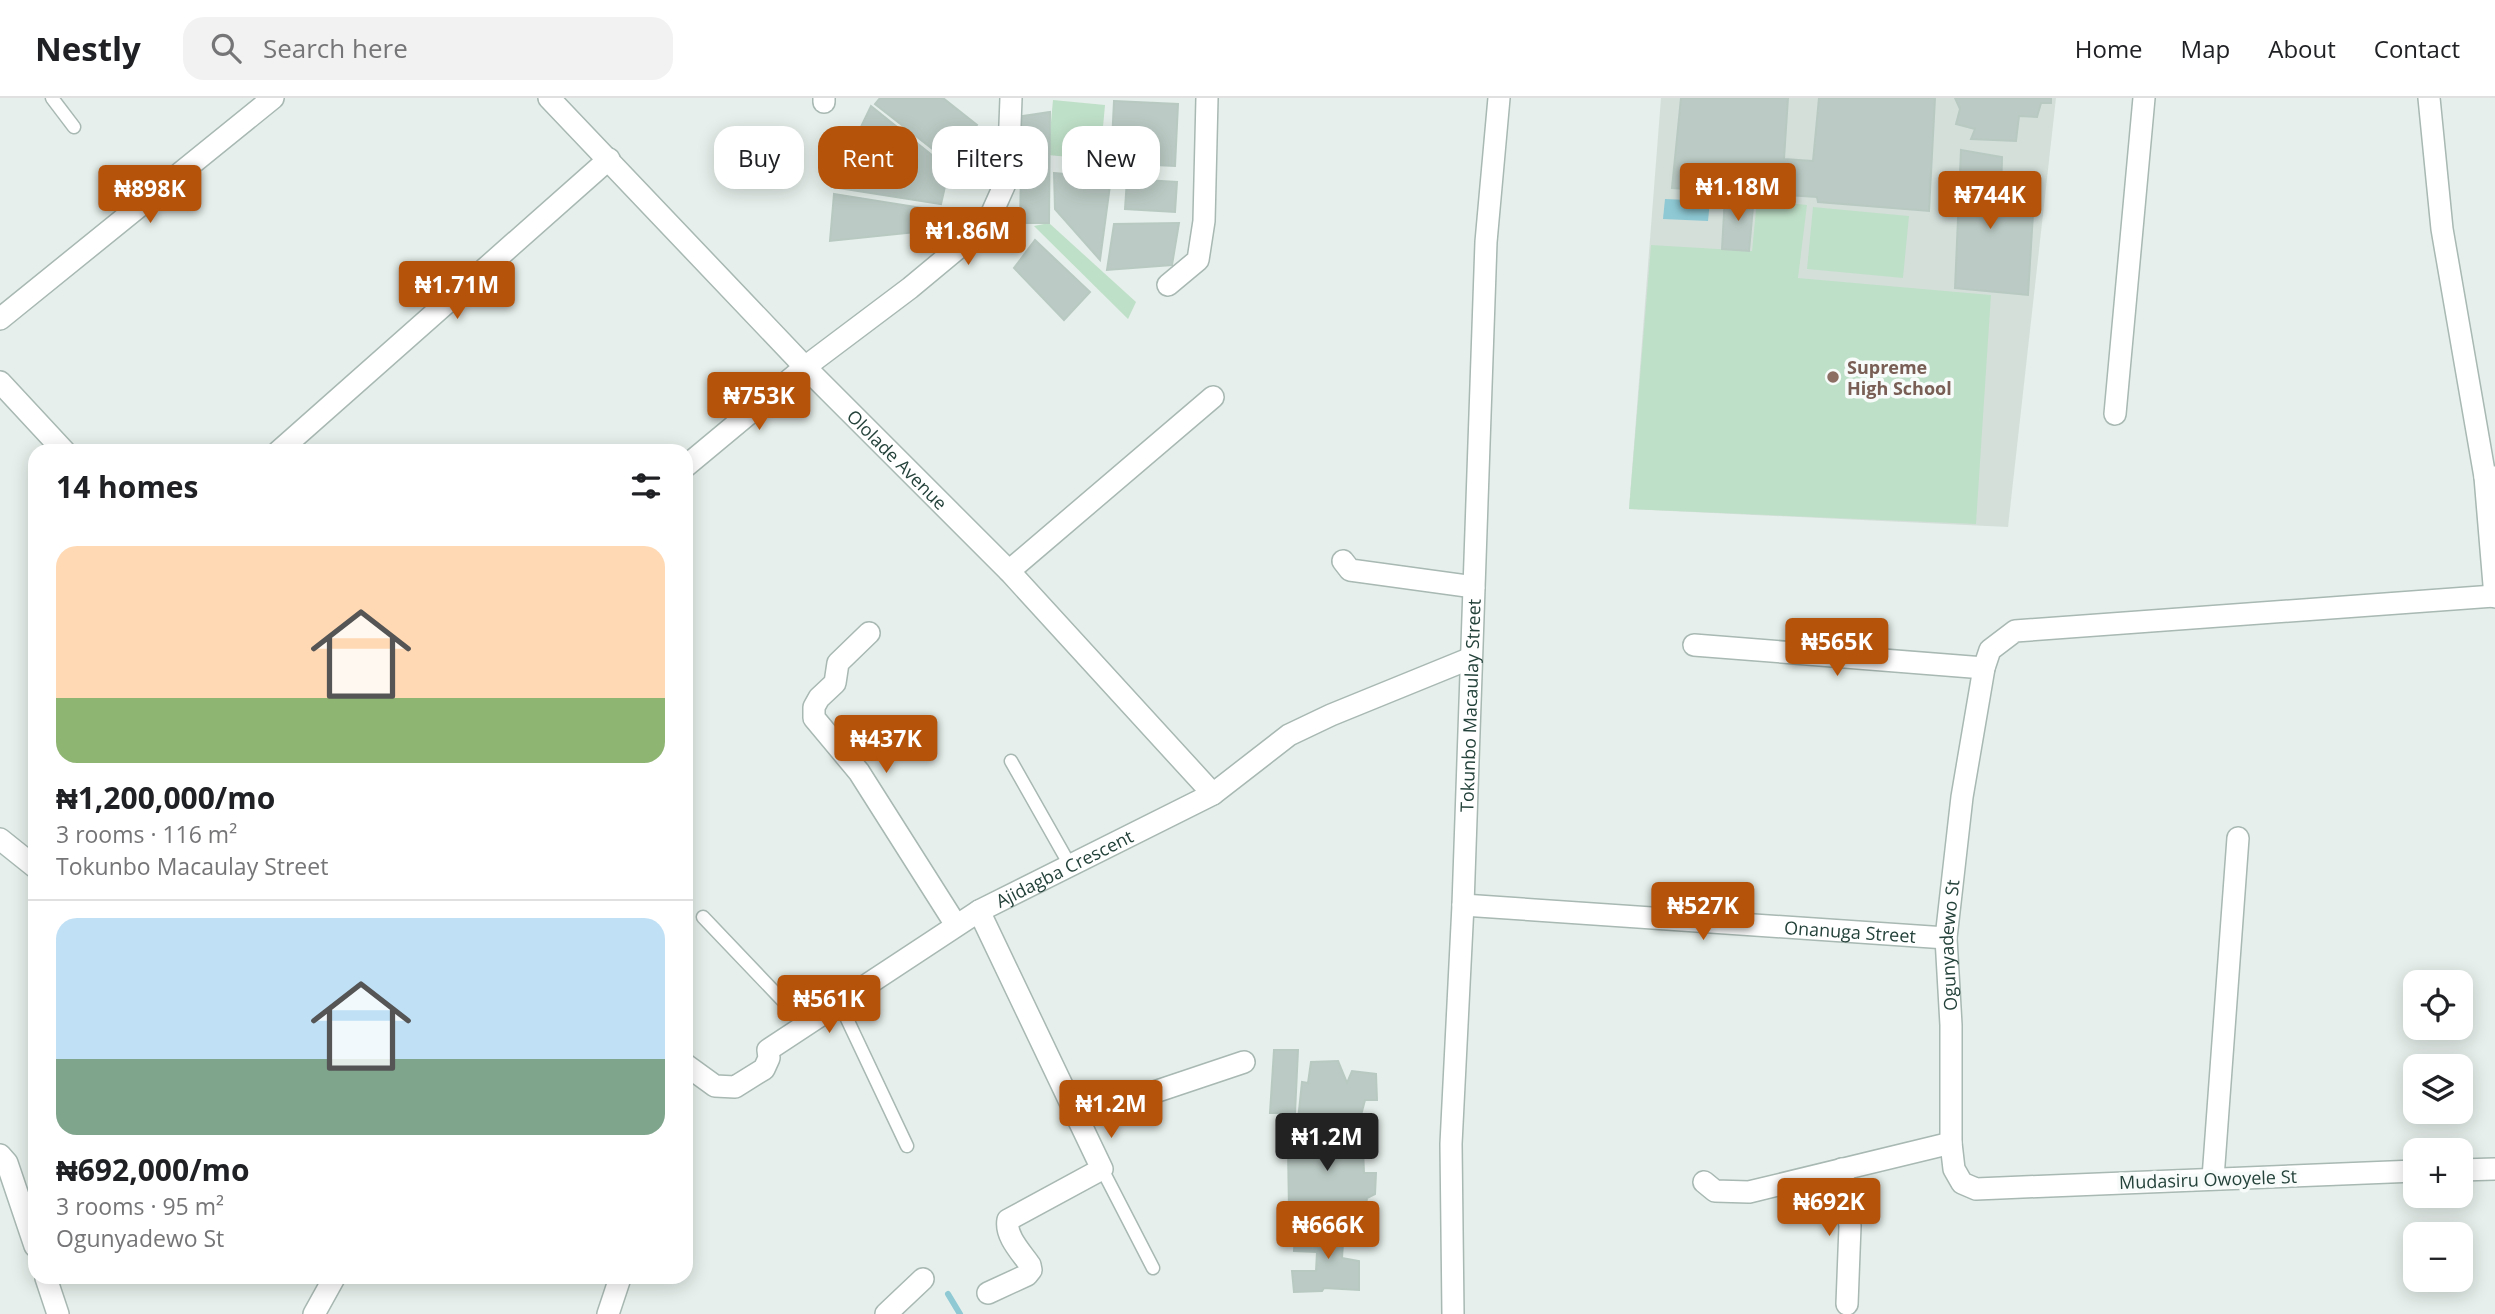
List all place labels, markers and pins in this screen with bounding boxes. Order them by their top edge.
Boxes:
pin: ₦1.18M [1681,164,1795,223]
pin: ₦898K [101,166,199,225]
pin: ₦744K [1941,172,2039,231]
pin: ₦1.86M [911,208,1025,267]
pin: ₦1.71M [400,262,514,321]
place label: Supreme High School [1847,355,1952,400]
marker: Supreme High School [1825,369,1841,385]
pin: ₦753K [710,372,808,432]
pin: ₦565K [1788,618,1886,678]
pin: ₦437K [837,716,935,775]
pin: ₦527K [1654,882,1752,942]
pin: ₦561K [780,976,878,1035]
pin: ₦1.2M [1062,1080,1160,1140]
pin: ₦1.2M [1278,1114,1376,1173]
pin: ₦692K [1780,1178,1878,1238]
pin: ₦666K [1279,1202,1377,1261]

